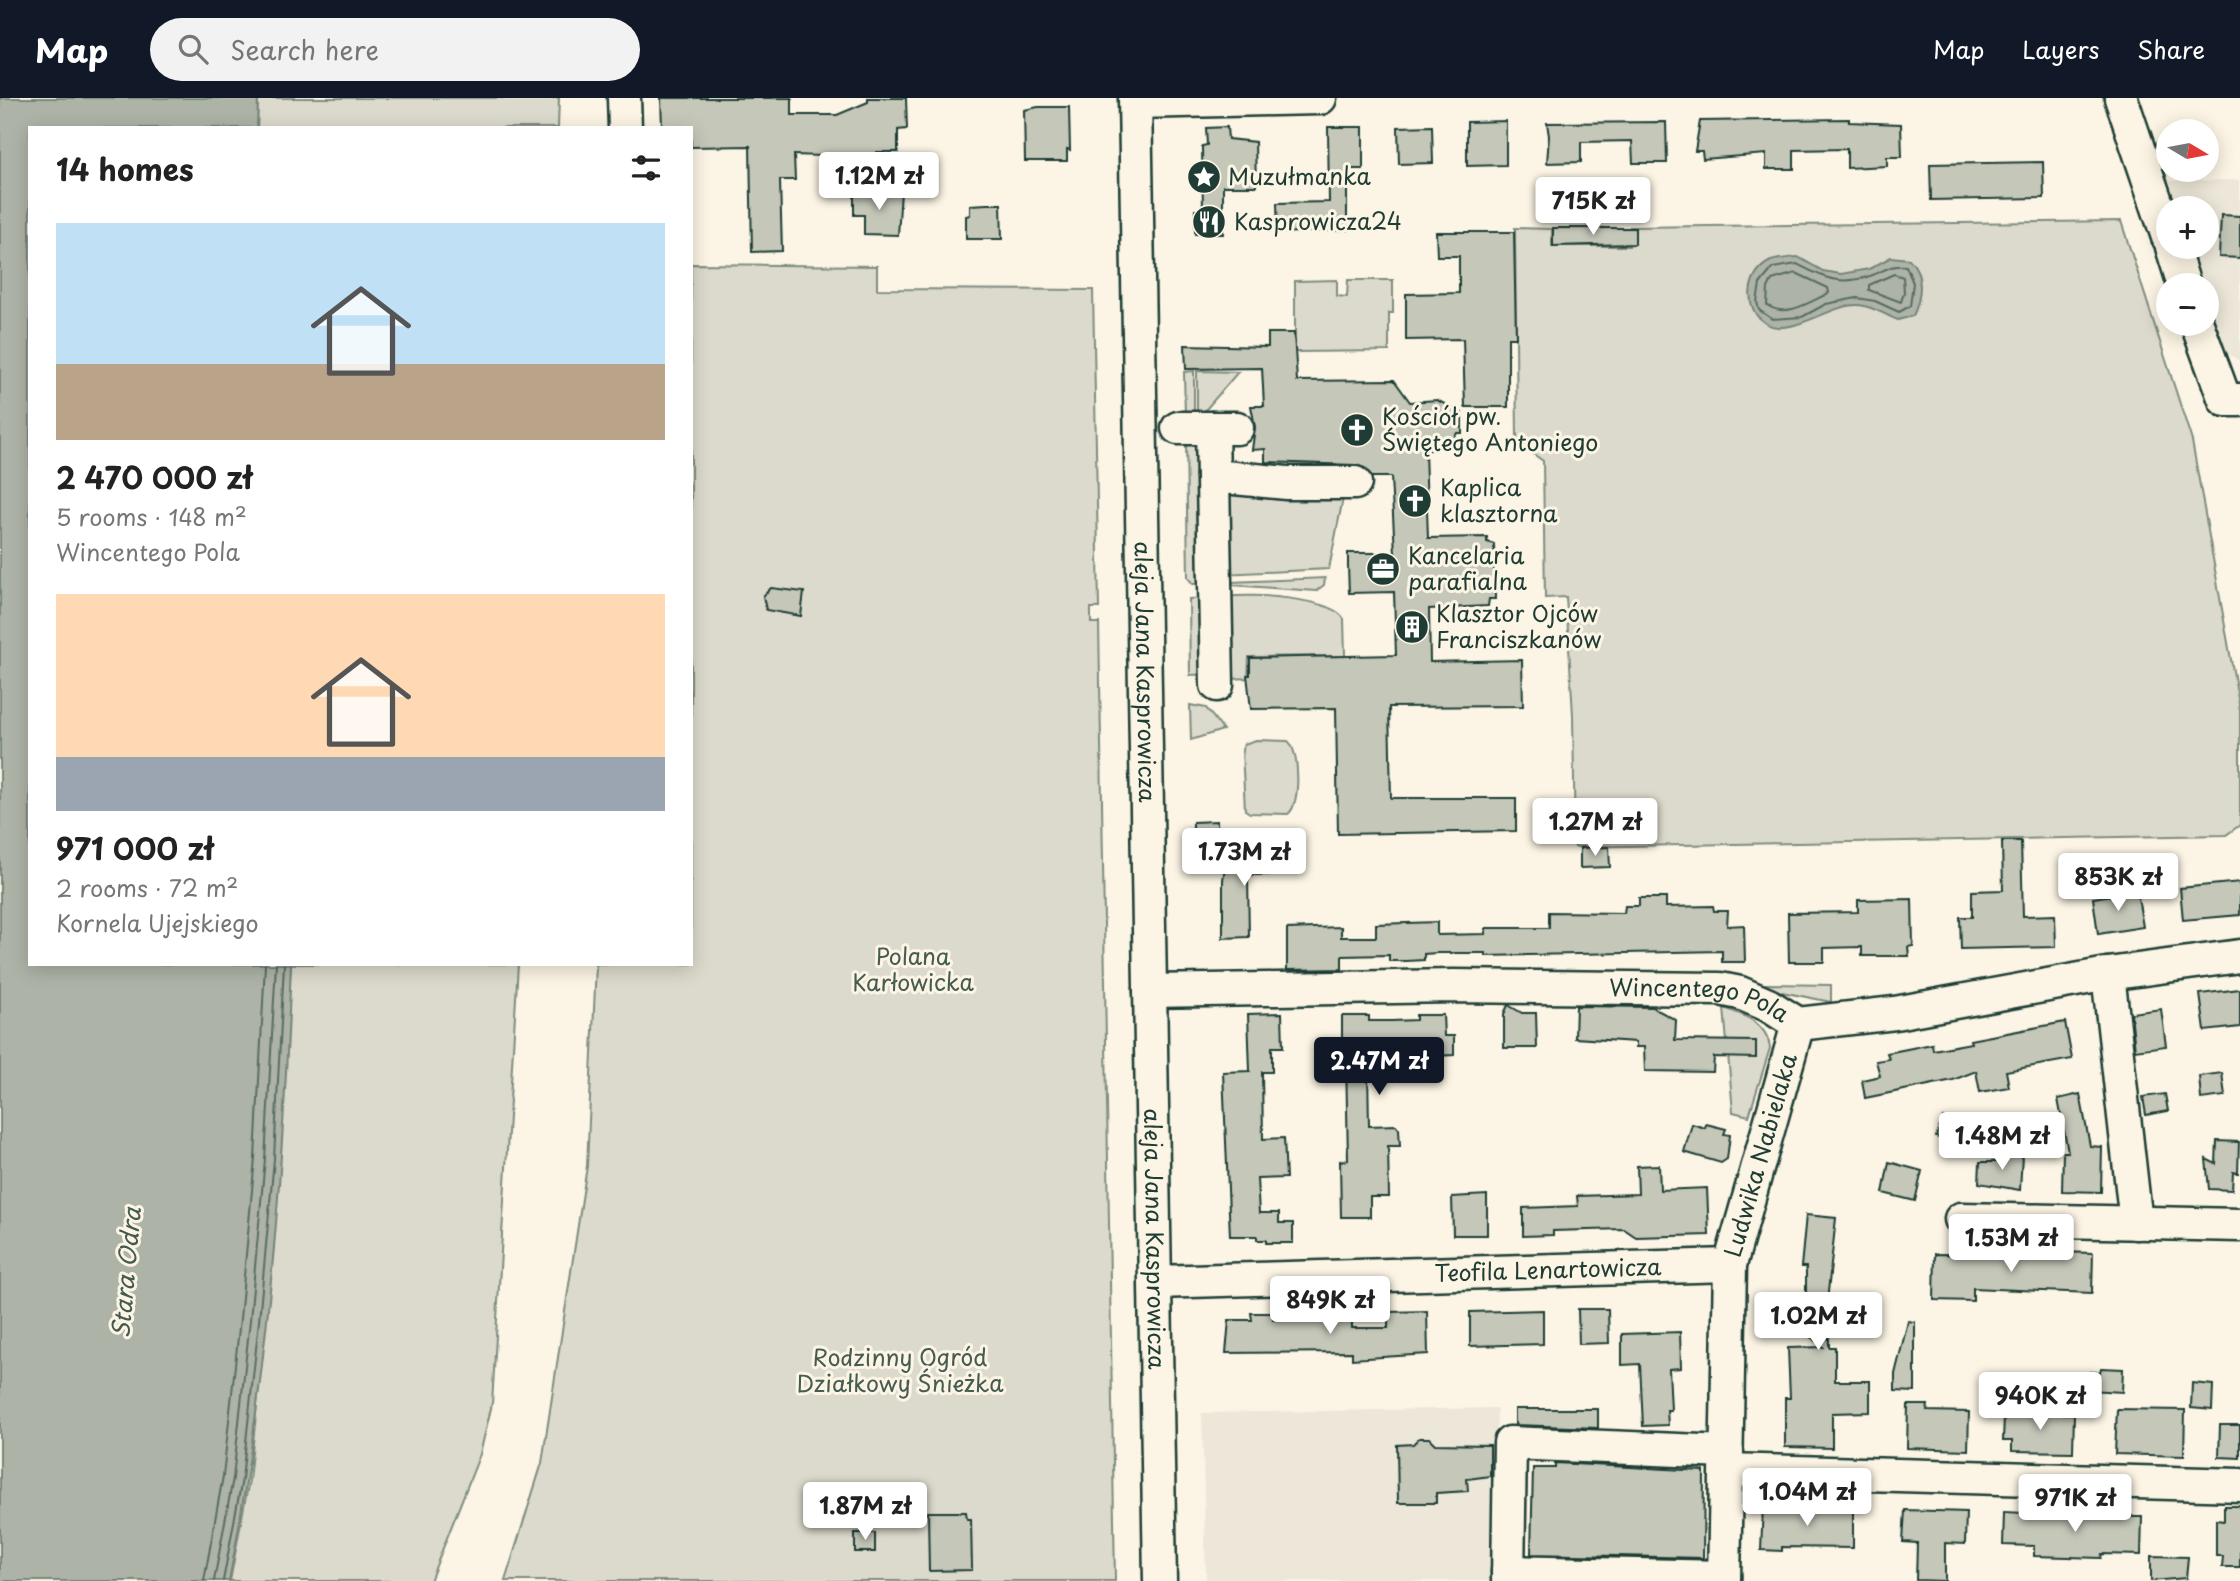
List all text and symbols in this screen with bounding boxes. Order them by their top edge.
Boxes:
search box [150,18,640,81]
text: Map [35,24,108,74]
icon: search [174,30,212,68]
text: Search here [230,30,379,69]
text: Map [1933,31,1984,67]
text: Layers [2022,31,2099,67]
text: Share [2137,31,2205,67]
north arrow [2156,119,2219,182]
map controls [2156,119,2219,336]
text: 14 homes [56,146,194,191]
icon: filters [627,149,665,187]
pin: 1.12M zł [807,152,951,212]
text: 1.12M zł [835,157,923,192]
place icon: Muzułmanka [1185,158,1223,196]
place label: Muzułmanka [1228,158,1372,193]
pin: 715K zł [1528,178,1658,237]
text: 715K zł [1551,182,1635,217]
button: + [2156,196,2219,259]
restaurant icon: Kasprowicza24 [1190,203,1228,241]
place label: Kasprowicza24 [1234,203,1402,238]
icon: home [298,268,424,394]
button: − [2156,273,2219,336]
place label: Kościół pw. Świętego Antoniego [1382,398,1598,459]
church icon: Kościół pw. Świętego Antoniego [1338,411,1376,449]
text: 2 470 000 zł [56,454,252,499]
place label: Kaplica klasztorna [1440,469,1558,530]
church icon: Kaplica klasztorna [1396,482,1434,520]
text: 5 rooms · 148 m² [56,499,247,534]
text: Wincentego Pola [56,534,240,569]
place label: Kancelaria parafialna [1408,537,1528,598]
street label: aleja Jana Kasprowicza [1126,541,1166,803]
office icon: Kancelaria parafialna [1364,550,1402,588]
place label: Klasztor Ojców Franciszkanów [1436,595,1601,656]
building icon: Klasztor Ojców Franciszkanów [1393,608,1431,646]
icon: home [298,639,424,765]
pin: 1.27M zł [1523,798,1667,858]
text: 1.27M zł [1548,803,1642,838]
text: 971 000 zł [56,825,213,870]
pin: 1.73M zł [1172,828,1316,888]
text: 1.73M zł [1198,833,1290,868]
pin: 853K zł [2053,854,2183,913]
text: 853K zł [2074,858,2162,893]
text: 2 rooms · 72 m² [56,870,238,905]
text: Kornela Ujejskiego [56,905,258,940]
park label: Polana Karłowicka [852,938,974,999]
street label: Wincentego Pola [1609,969,1797,1031]
pin: 2.47M zł [1307,1038,1451,1097]
text: 2.47M zł [1330,1042,1428,1077]
street label: Ludwika Nabielaka [1714,1049,1805,1261]
street label: aleja Jana Kasprowicza [1136,1108,1175,1370]
pin: 1.48M zł [1930,1112,2074,1172]
text: 1.48M zł [1955,1117,2049,1152]
water label: Stara Odra [101,1204,149,1340]
pin: 1.53M zł [1939,1214,2083,1274]
text: 1.53M zł [1965,1219,2057,1254]
street label: Teofila Lenartowicza [1434,1248,1662,1290]
pin: 849K zł [1265,1276,1395,1336]
text: 849K zł [1286,1281,1374,1316]
pin: 1.02M zł [1746,1292,1890,1352]
text: 1.02M zł [1770,1297,1866,1332]
park label: Rodzinny Ogród Działkowy Śnieżka [796,1339,1004,1400]
pin: 940K zł [1975,1372,2105,1432]
text: 940K zł [1995,1377,2085,1412]
pin: 1.04M zł [1735,1468,1879,1528]
text: 1.04M zł [1758,1473,1856,1508]
pin: 971K zł [2010,1474,2140,1534]
text: 971K zł [2035,1479,2115,1514]
pin: 1.87M zł [793,1482,937,1542]
text: 1.87M zł [819,1487,911,1522]

